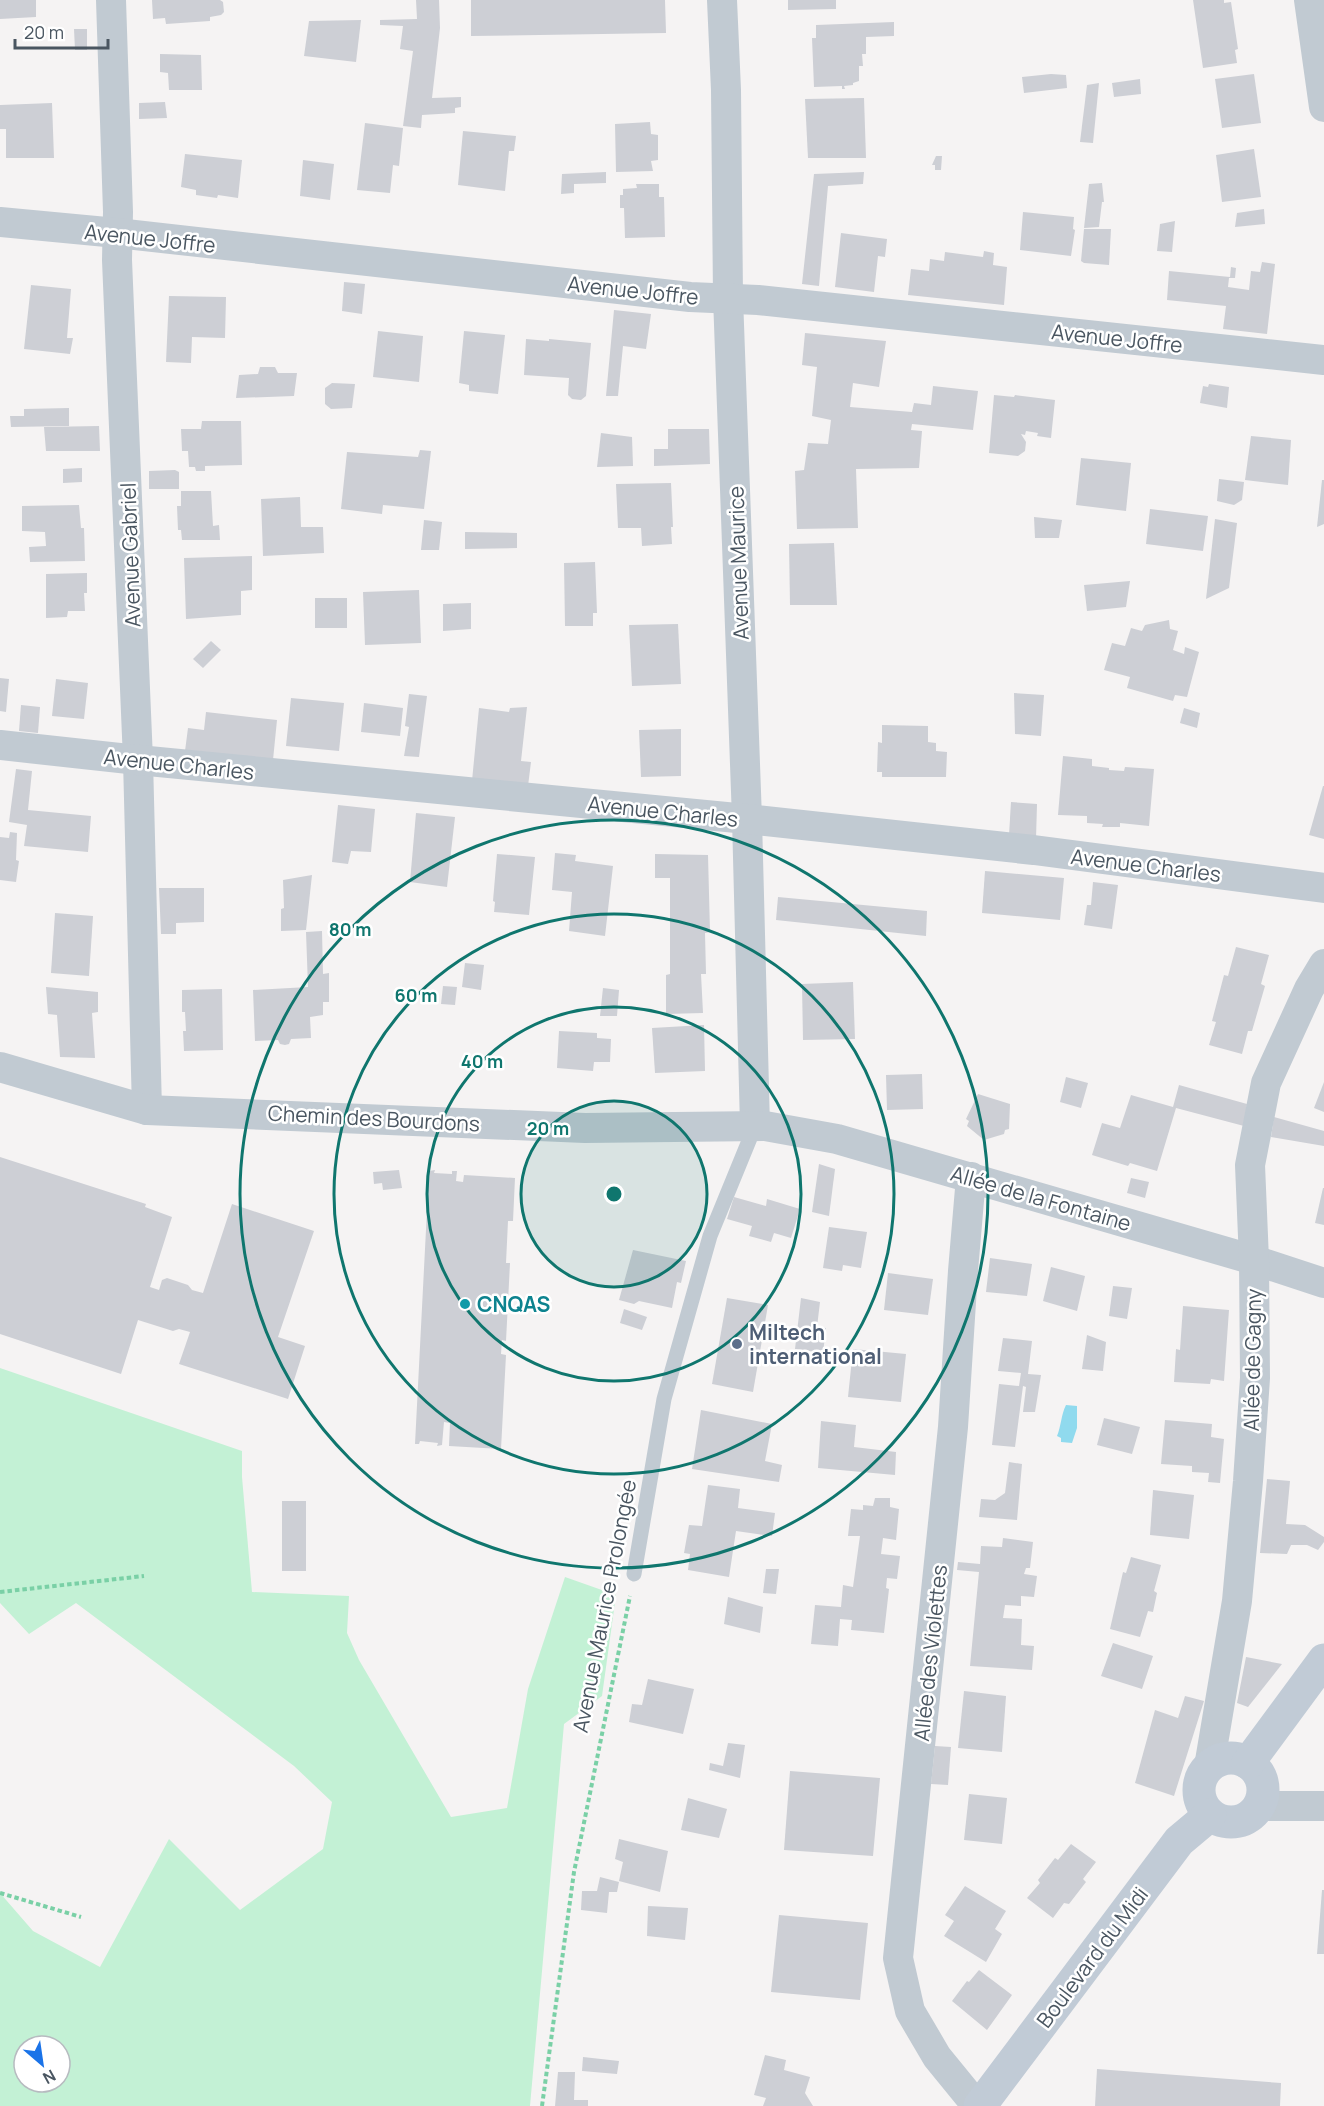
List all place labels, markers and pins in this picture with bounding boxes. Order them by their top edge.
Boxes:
centre of rings [604,1184,624,1204]
place label: CNQAS [477,1290,550,1318]
marker: CNQAS [458,1297,472,1311]
place label: Miltech international [749,1318,882,1370]
marker: Miltech international [730,1337,744,1351]

